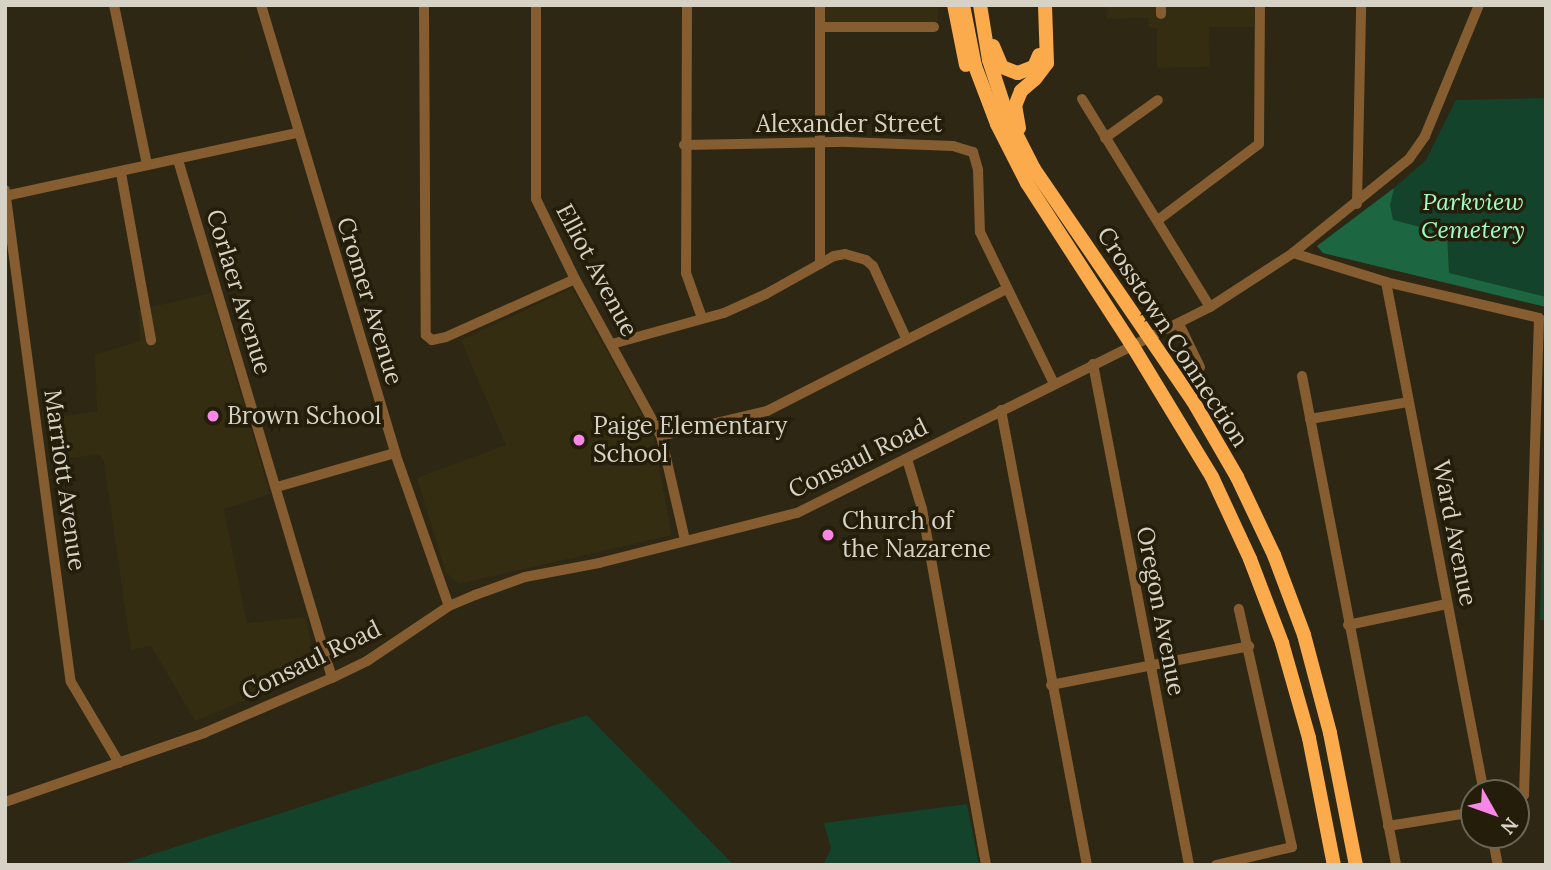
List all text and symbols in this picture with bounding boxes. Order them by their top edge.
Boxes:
street label: Alexander Street [756,110,942,138]
park label: Parkview Cemetery [1421,188,1525,244]
street label: Elliot Avenue [550,199,644,341]
street label: Corlaer Avenue [200,206,278,378]
street label: Cromer Avenue [331,214,409,388]
street label: Crosstown Connection [1091,222,1255,452]
street label: Marriott Avenue [38,388,92,572]
place label: Brown School [227,402,381,430]
marker: Brown School [205,408,221,424]
place label: Paige Elementary School [593,412,787,468]
street label: Consaul Road [784,412,932,504]
marker: Paige Elementary School [571,432,587,448]
street label: Ward Avenue [1427,458,1483,608]
place label: Church of the Nazarene [842,507,991,563]
street label: Oregon Avenue [1130,524,1192,698]
marker: Church of the Nazarene [820,527,836,543]
street label: Consaul Road [237,614,385,706]
north arrow [1460,779,1530,849]
text: N [1496,813,1523,840]

